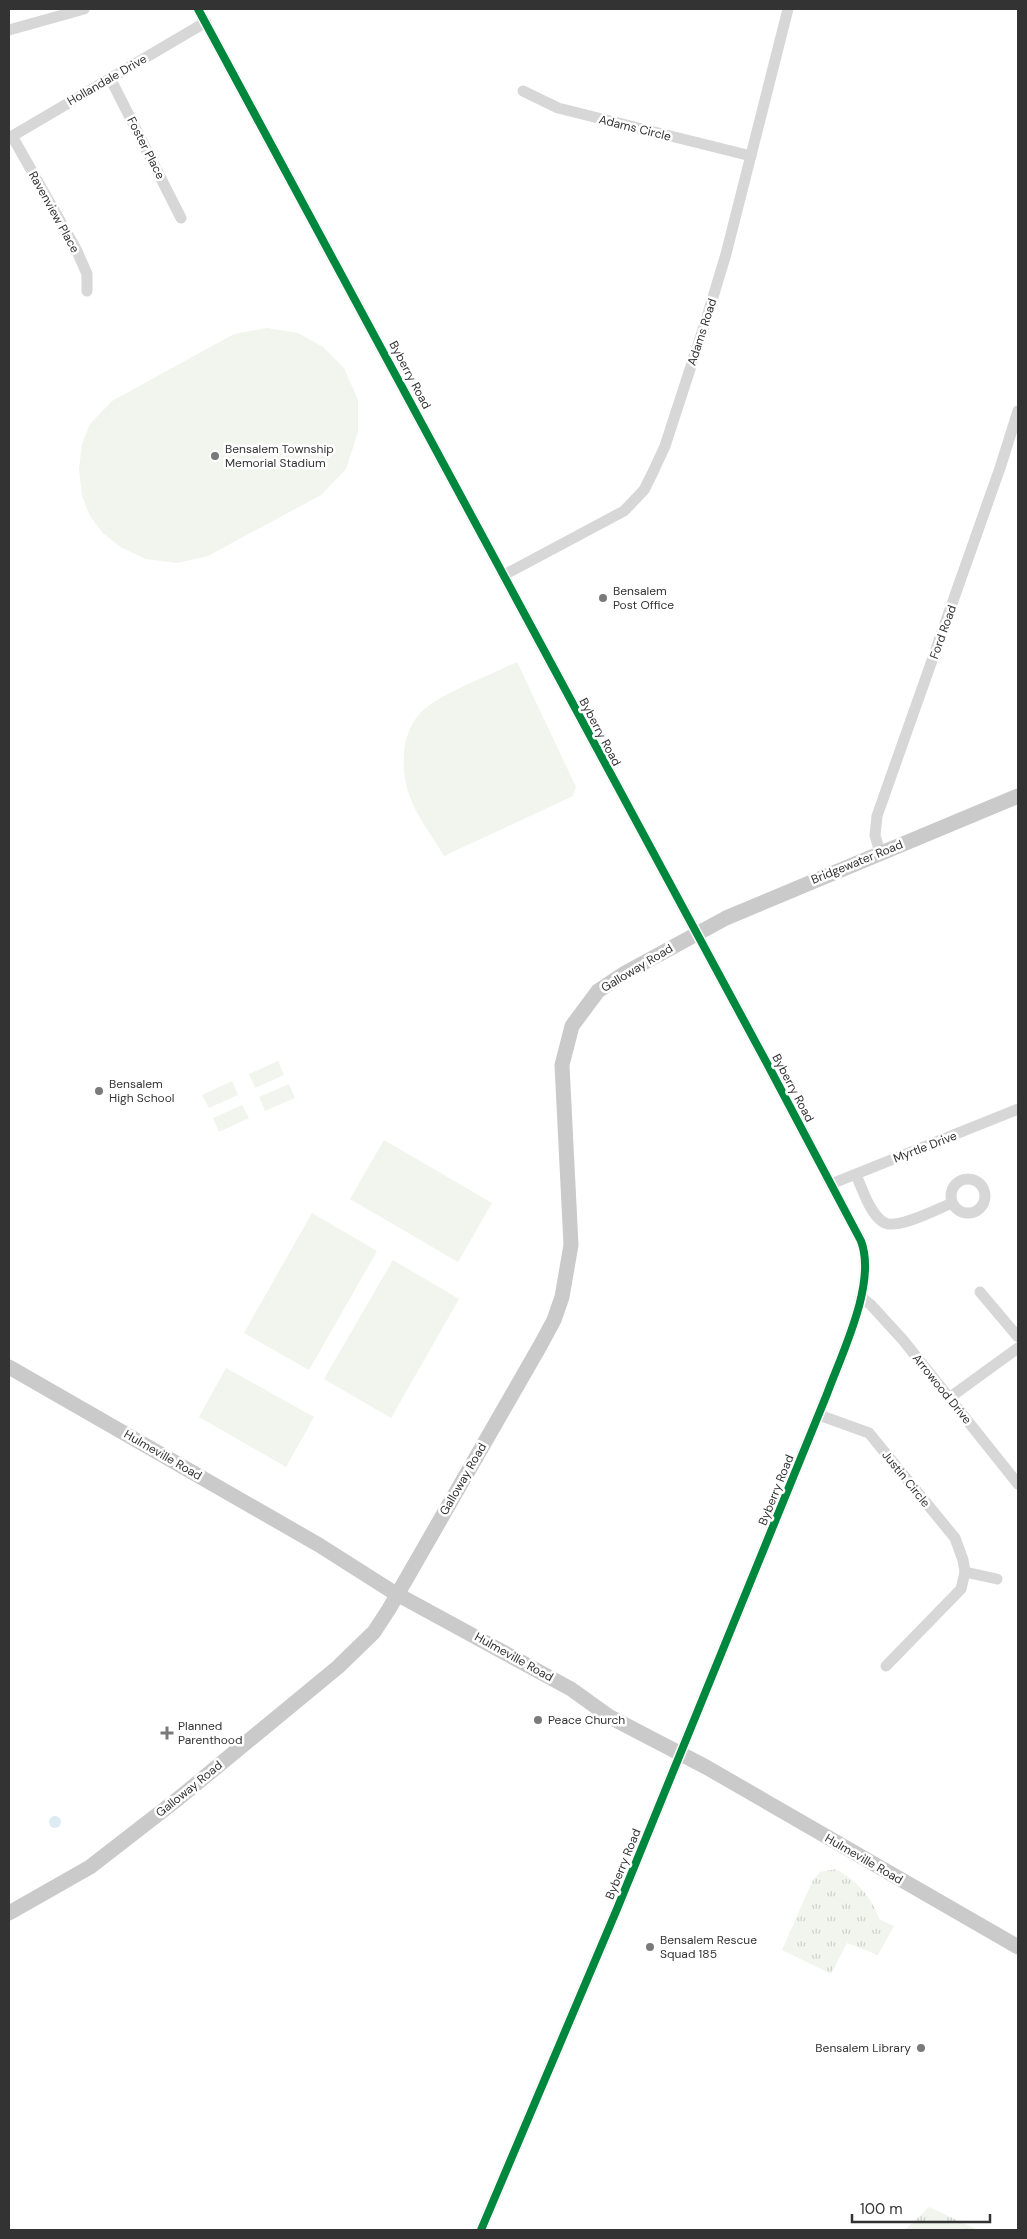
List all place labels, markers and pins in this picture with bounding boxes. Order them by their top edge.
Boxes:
place label: Bensalem Township Memorial Stadium [225,441,334,471]
marker: Bensalem Township Memorial Stadium [209,450,221,462]
place label: Bensalem Post Office [613,583,674,613]
marker: Bensalem Post Office [597,592,609,604]
place label: Bensalem High School [109,1076,174,1106]
marker: Bensalem High School [93,1085,105,1097]
place label: Peace Church [548,1712,625,1728]
marker: Peace Church [532,1714,544,1726]
place label: Planned Parenthood [178,1718,243,1748]
marker: Planned Parenthood [160,1726,174,1740]
place label: Bensalem Rescue Squad 185 [660,1932,757,1962]
marker: Bensalem Rescue Squad 185 [644,1941,656,1953]
place label: Bensalem Library [815,2040,911,2056]
marker: Bensalem Library [915,2042,927,2054]

